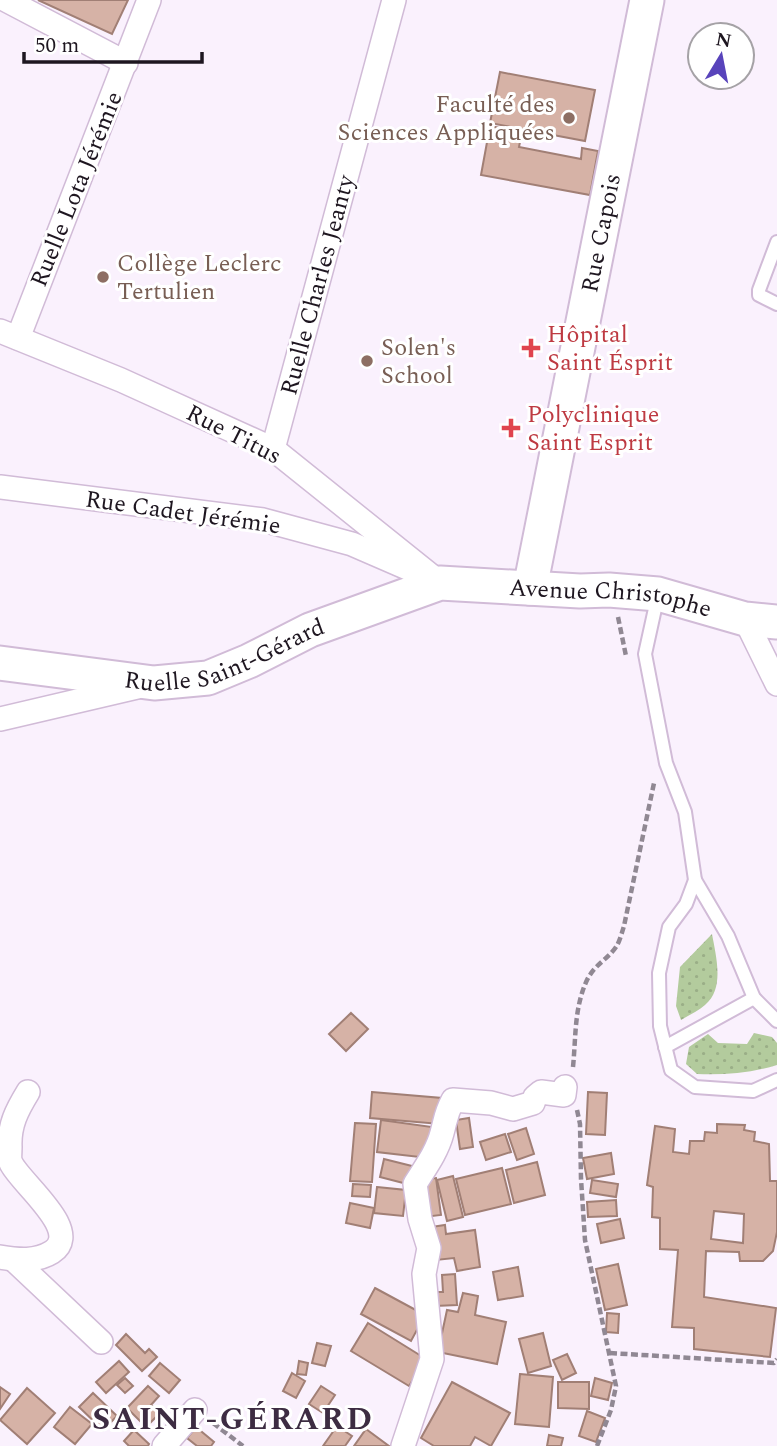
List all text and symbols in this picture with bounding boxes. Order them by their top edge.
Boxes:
scale bar [24,21,203,65]
north arrow [686,21,756,91]
text: N [714,25,734,56]
text: 50 m [35,30,79,62]
street label: Ruelle Lota Jérémie [21,86,133,293]
place label: Faculté des Sciences Appliquées [337,87,555,151]
marker: Faculté des Sciences Appliquées [561,110,577,126]
street label: Ruelle Charles Jeanty [271,170,365,399]
street label: Rue Capois [572,170,631,296]
place label: Collège Leclerc Tertulien [117,246,282,310]
marker: Collège Leclerc Tertulien [95,269,111,285]
place label: Hôpital Saint Ésprit [547,317,673,381]
place label: Solen's School [381,330,456,394]
marker: Hôpital Saint Ésprit [521,338,541,358]
marker: Solen's School [359,353,375,369]
street label: Rue Titus [180,395,288,474]
place label: Polyclinique Saint Esprit [527,397,659,461]
marker: Polyclinique Saint Esprit [501,418,521,438]
street label: Rue Cadet Jérémie [83,481,283,545]
street label: Avenue Christophe [508,570,716,628]
street label: Ruelle Saint-Gérard [122,609,330,702]
district label: SAINT-GÉRARD [92,1395,374,1444]

